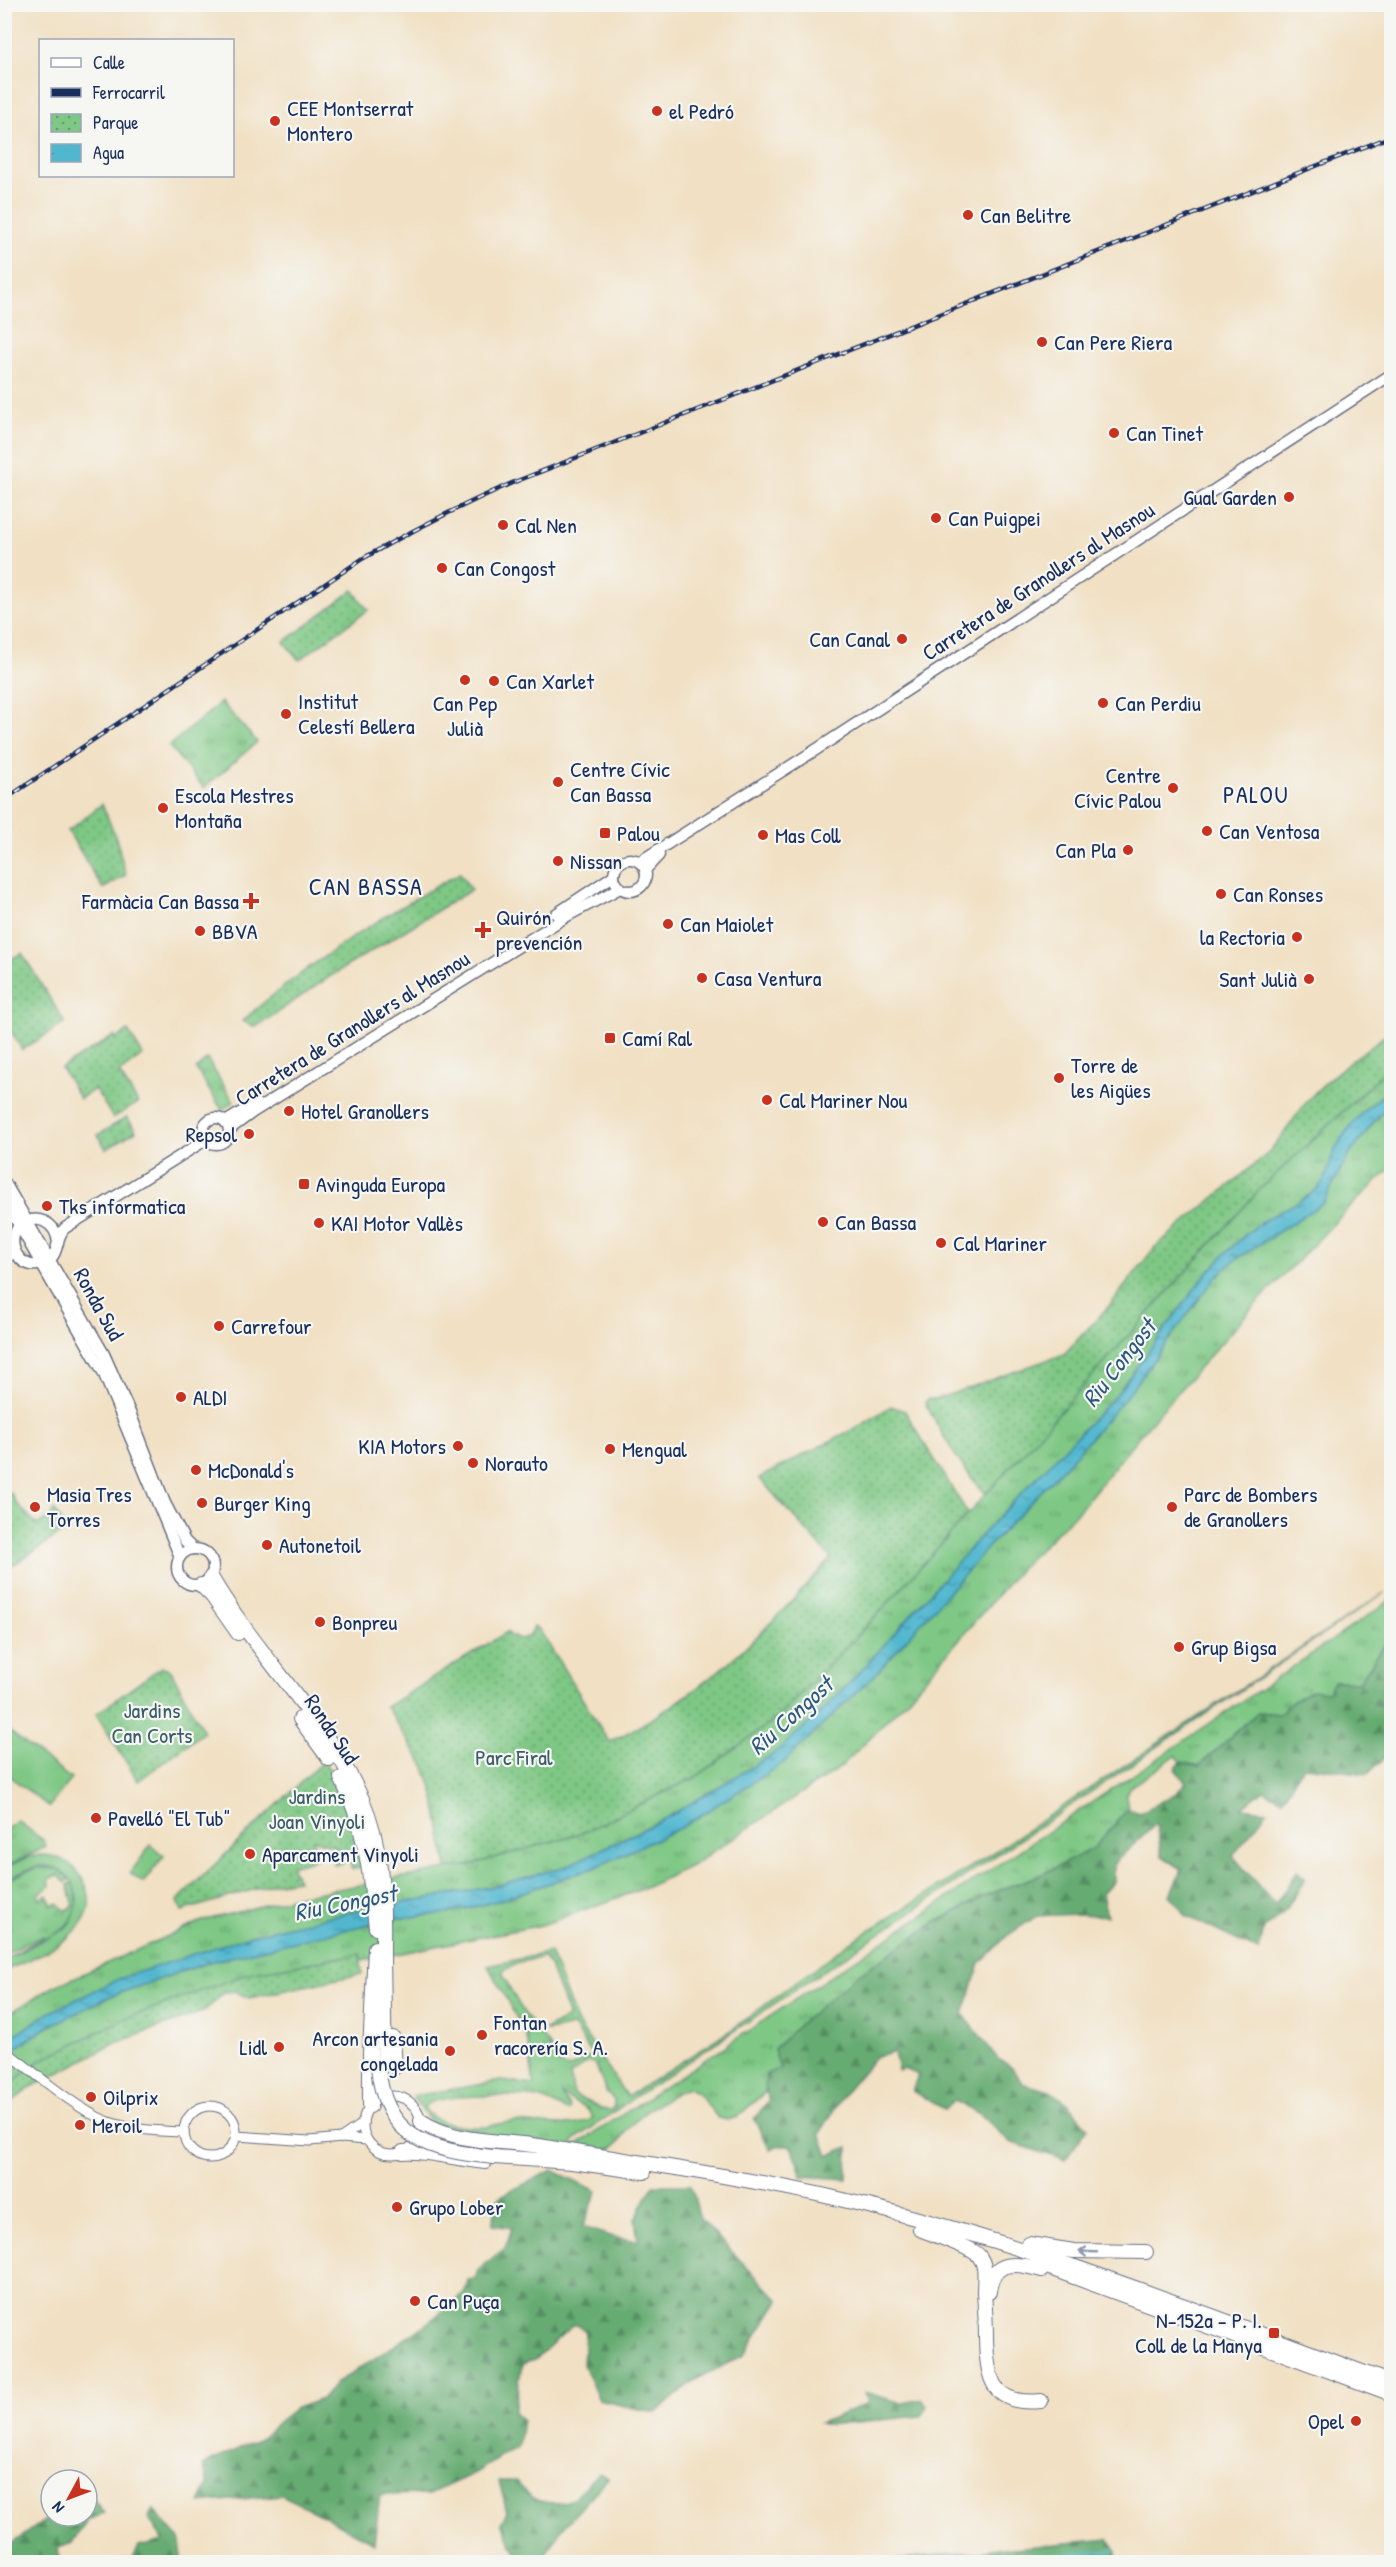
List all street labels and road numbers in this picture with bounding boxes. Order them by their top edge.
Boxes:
street label: Carretera de Granollers al Masnou [916,494,1160,667]
street label: Carretera de Granollers al Masnou [229,943,475,1113]
street label: Ronda Sud [67,1262,131,1346]
street label: Ronda Sud [298,1688,367,1770]

